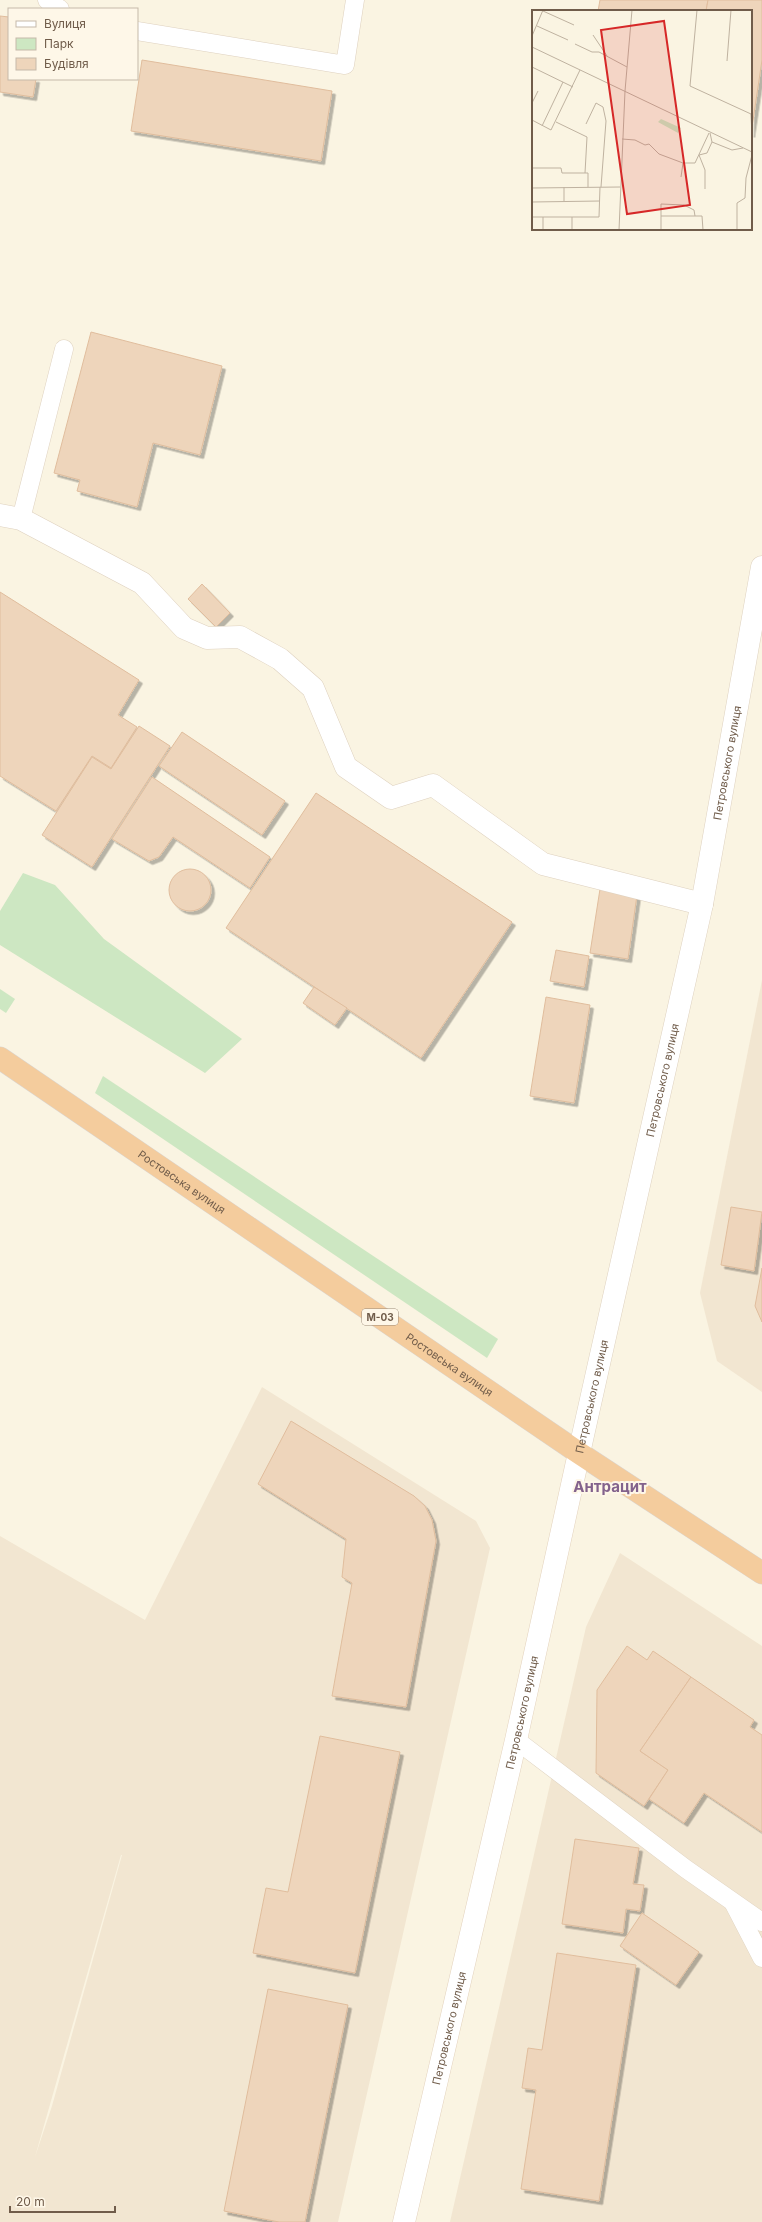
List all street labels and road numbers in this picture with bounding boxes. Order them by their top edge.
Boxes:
street label: Петровського вулиця [710,704,744,821]
street label: Петровського вулиця [643,1022,682,1138]
street label: Ростовська вулиця [135,1147,228,1217]
road number: М-03 [362,1309,398,1325]
street label: Ростовська вулиця [403,1330,496,1399]
street label: Петровського вулиця [572,1338,611,1455]
street label: Петровського вулиця [502,1654,541,1771]
street label: Петровського вулиця [429,1970,469,2086]

